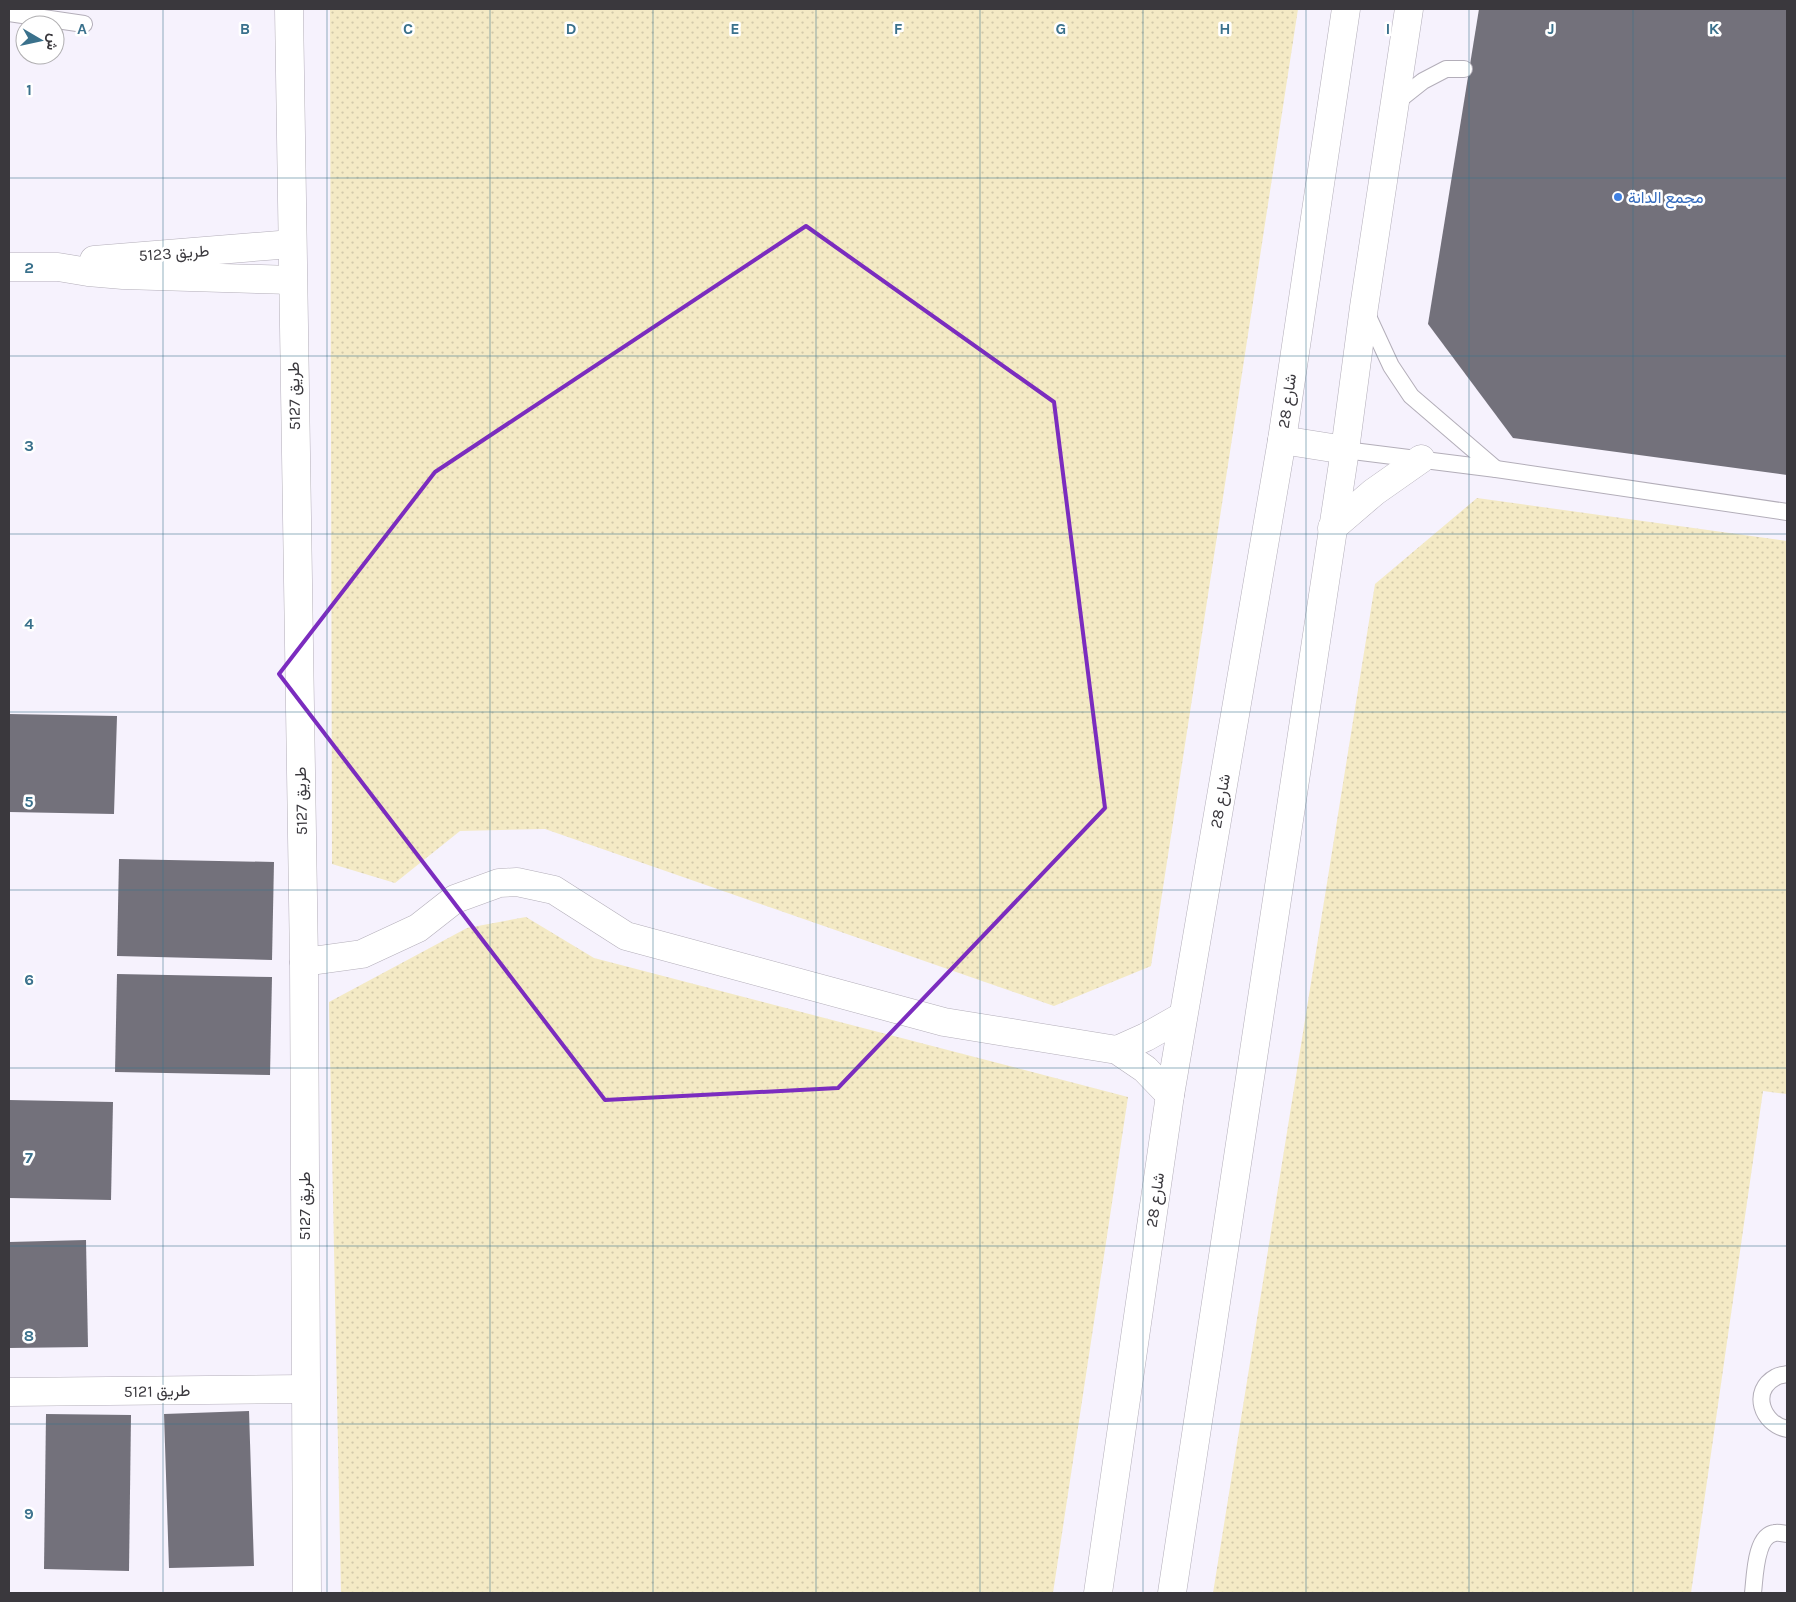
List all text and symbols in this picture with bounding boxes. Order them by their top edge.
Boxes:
north arrow [15,15,65,65]
text: A [77,19,87,38]
text: B [240,19,250,38]
text: C [403,19,413,38]
text: D [566,19,577,38]
text: E [730,19,740,38]
text: F [894,19,903,38]
text: G [1056,19,1066,38]
text: H [1219,19,1231,38]
text: I [1386,19,1390,38]
text: J [1547,19,1555,38]
text: K [1709,19,1720,38]
text: ش [43,32,62,52]
text: 1 [26,80,32,99]
place label: مجمع الدانة [1628,188,1703,209]
marker: مجمع الدانة [1612,191,1624,203]
street label: طريق 5123 [138,241,210,266]
text: 2 [24,258,34,277]
street label: طريق 5127 [284,361,305,431]
street label: شارع 28 [1274,372,1302,430]
text: 3 [24,436,34,455]
text: 4 [24,614,34,633]
street label: طريق 5127 [291,766,312,836]
street label: شارع 28 [1206,772,1236,830]
text: 5 [24,792,34,811]
text: 6 [24,970,34,989]
text: 7 [25,1148,33,1167]
street label: شارع 28 [1142,1171,1170,1229]
street label: طريق 5127 [295,1172,315,1240]
text: 8 [24,1326,34,1345]
street label: طريق 5121 [124,1381,190,1402]
text: 9 [24,1504,34,1523]

